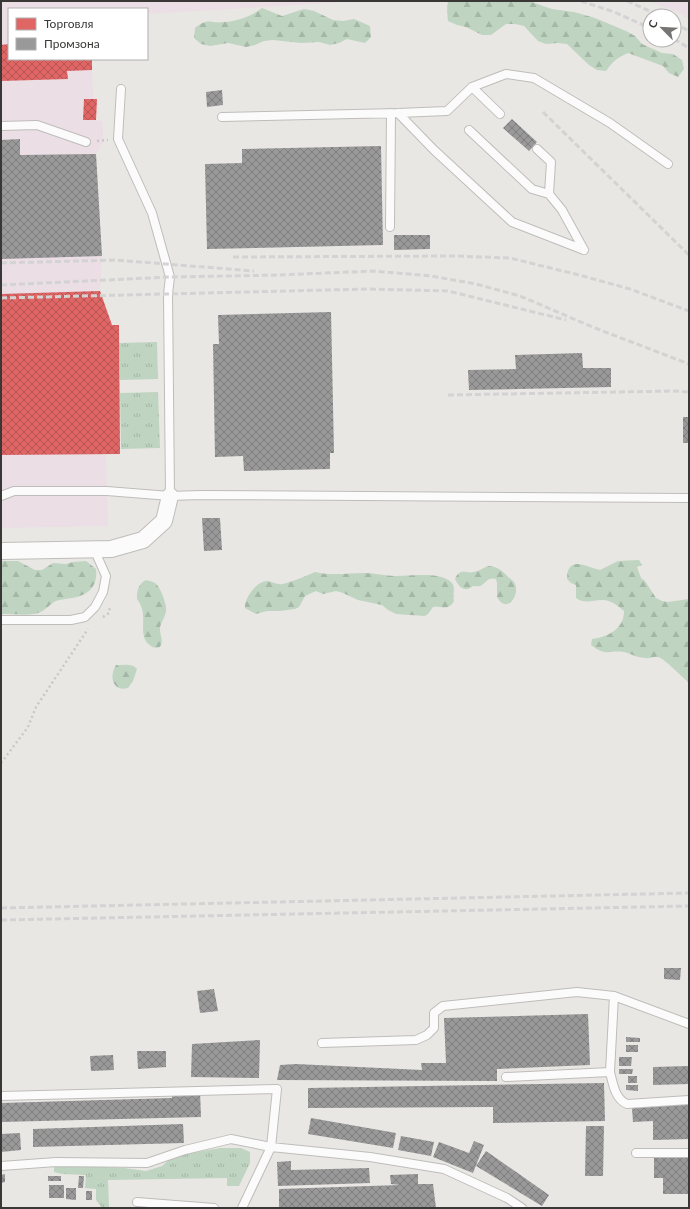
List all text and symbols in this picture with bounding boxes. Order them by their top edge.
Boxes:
legend [8,8,148,60]
north arrow [642,8,682,48]
text: Торговля [44,16,94,31]
text: С [645,17,660,30]
text: Промзона [44,36,100,51]

